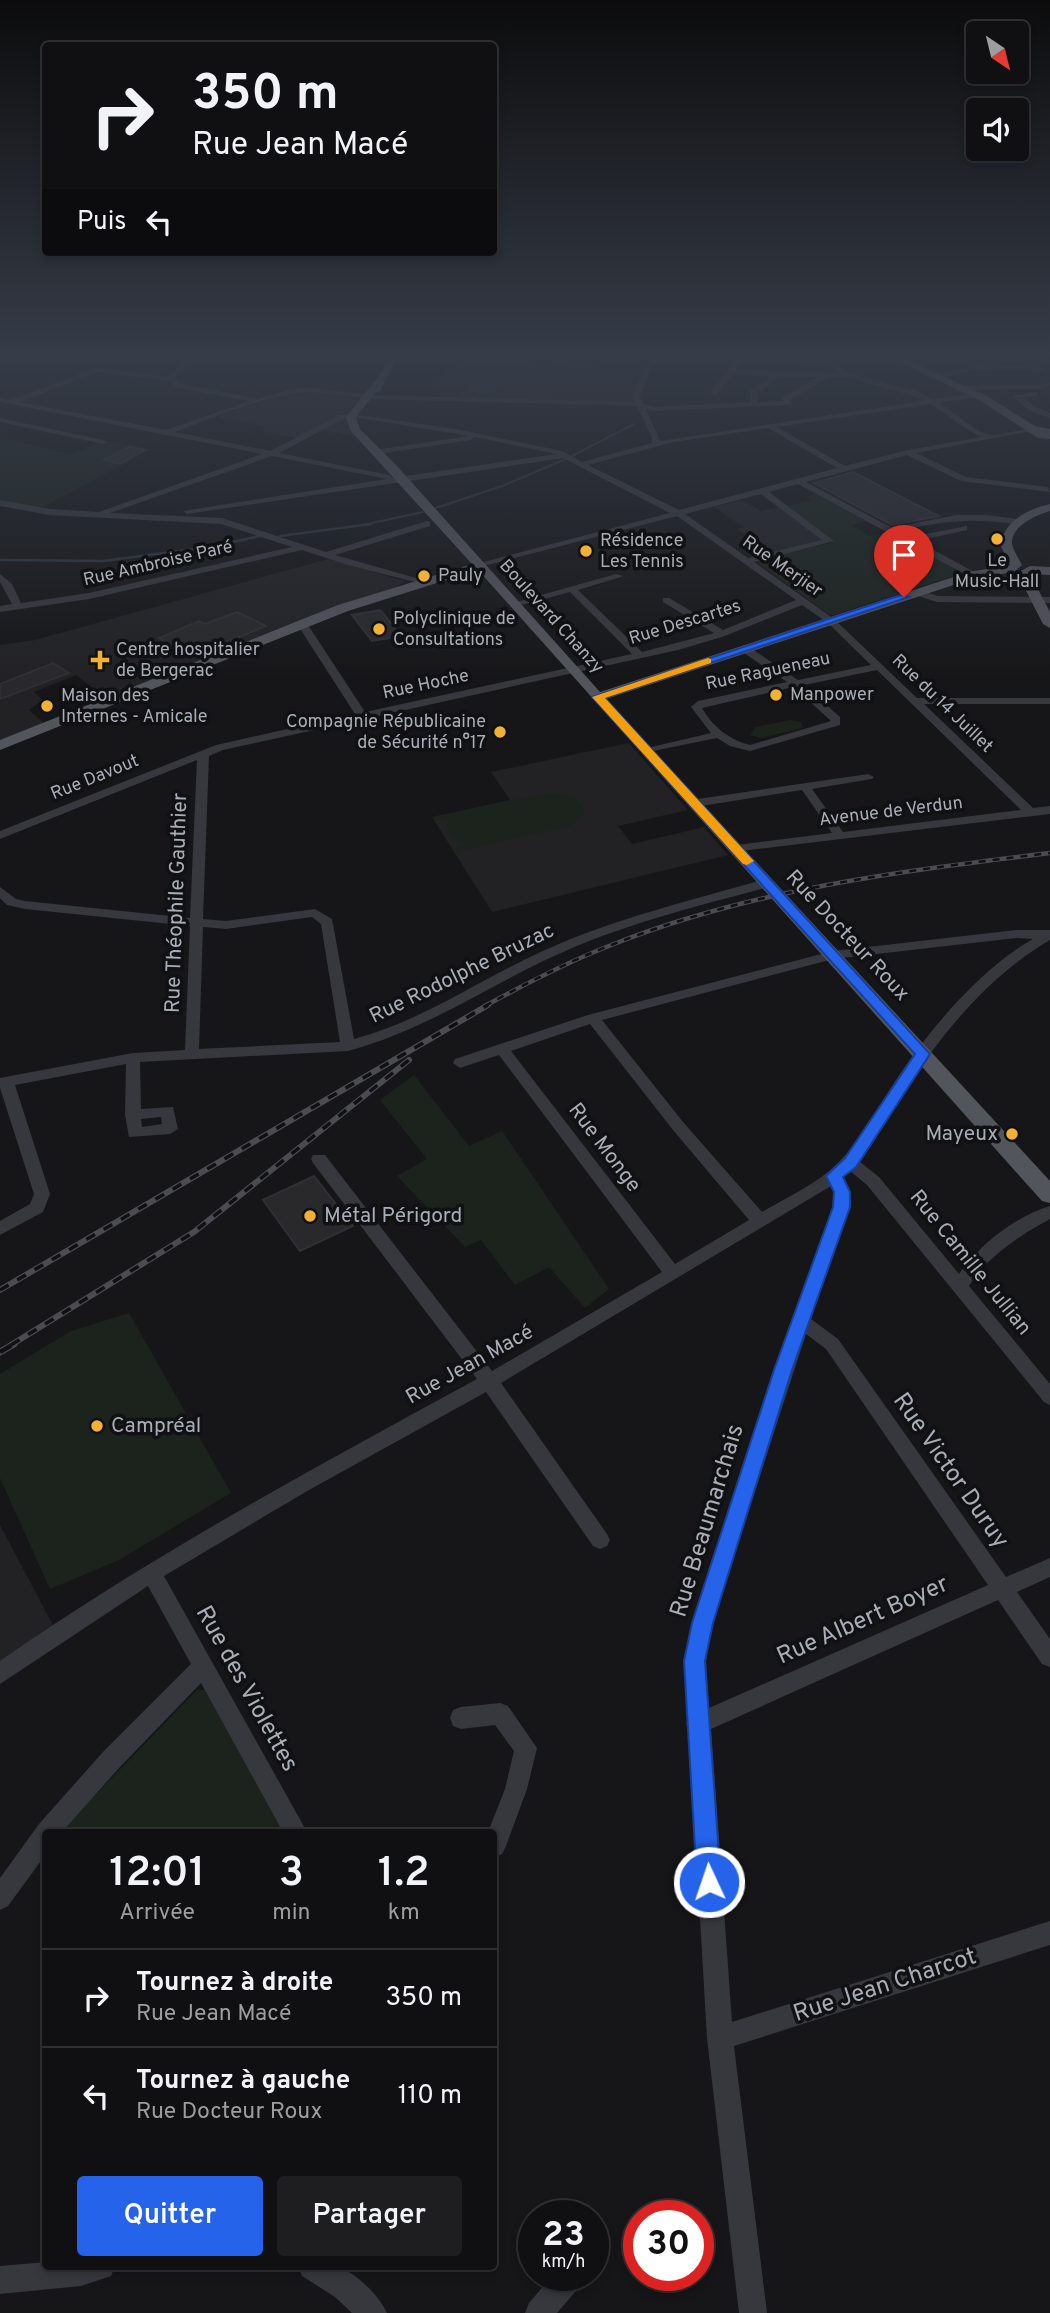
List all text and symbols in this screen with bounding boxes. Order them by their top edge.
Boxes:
north arrow [966,21,1029,84]
map controls [966,21,1029,161]
text: 350 m [192,65,339,127]
icon: right [77,70,168,161]
button: sound [966,98,1029,161]
text: Rue Jean Macé [192,126,408,166]
icon: left [140,203,178,241]
text: Puis [77,206,126,239]
pin [874,525,934,597]
place label: Résidence Les Tennis [600,530,684,574]
street label: Rue Merjier [737,531,827,603]
marker: Le Music-Hall [989,531,1005,547]
street label: Rue Ambroise Paré [81,536,235,592]
icon: arrive [885,536,923,574]
marker: Résidence Les Tennis [578,543,594,559]
place label: Le Music-Hall [955,550,1039,594]
street label: Boulevard Chanzy [494,555,608,679]
place label: Pauly [438,565,483,588]
marker: Pauly [416,568,432,584]
street label: Rue Descartes [626,595,744,651]
place label: Polyclinique de Consultations [393,608,515,652]
marker: Polyclinique de Consultations [371,621,387,637]
place label: Centre hospitalier de Bergerac [116,639,260,683]
street label: Rue Ragueneau [704,648,832,696]
marker: Centre hospitalier de Bergerac [90,650,110,670]
street label: Rue du 14 Juillet [886,650,998,758]
street label: Rue Hoche [381,665,471,705]
place label: Manpower [790,684,874,707]
place label: Maison des Internes - Amicale [61,685,207,729]
marker: Manpower [768,687,784,703]
marker: Maison des Internes - Amicale [39,698,55,714]
place label: Compagnie Républicaine de Sécurité n°17 [286,711,486,755]
marker: Compagnie Républicaine de Sécurité n°17 [492,724,508,740]
street label: Rue Davout [48,750,142,806]
street label: Rue Théophile Gauthier [160,792,194,1014]
street label: Avenue de Verdun [818,792,964,832]
street label: Rue Docteur Roux [779,865,915,1008]
street label: Rue Rodolphe Bruzac [365,918,559,1030]
street label: Rue Monge [562,1098,646,1198]
place label: Mayeux [926,1121,998,1148]
marker: Mayeux [1004,1126,1020,1142]
street label: Rue Camille Jullian [903,1185,1037,1341]
place label: Métal Périgord [324,1203,462,1230]
marker: Métal Périgord [302,1208,318,1224]
street label: Rue Jean Macé [401,1319,539,1411]
street label: Rue Victor Duruy [885,1388,1015,1554]
place label: Campréal [111,1413,201,1440]
marker: Campréal [89,1418,105,1434]
street label: Rue Beaumarchais [664,1421,752,1621]
street label: Rue Albert Boyer [772,1570,954,1672]
street label: Rue des Violettes [188,1601,304,1777]
position arrow [672,1845,746,1919]
text: 12:01 [109,1848,205,1901]
text: 3 [279,1848,304,1901]
text: 1.2 [378,1848,430,1901]
text: Arrivée [119,1899,195,1928]
text: min [272,1899,311,1928]
text: km [388,1899,420,1928]
street label: Rue Jean Charcot [790,1942,980,2030]
text: Tournez à droite [136,1967,333,2000]
icon: right [77,1979,115,2017]
text: 350 m [385,1982,462,2015]
text: Rue Jean Macé [136,2000,291,2029]
text: Tournez à gauche [136,2065,350,2098]
icon: left [77,2077,115,2115]
text: 110 m [398,2080,462,2113]
text: Rue Docteur Roux [136,2098,322,2127]
button: Quitter [77,2176,263,2256]
button: Partager [277,2176,462,2256]
speed limit sign: 30 [623,2200,714,2291]
text: 23 [542,2214,585,2258]
text: km/h [542,2251,585,2274]

